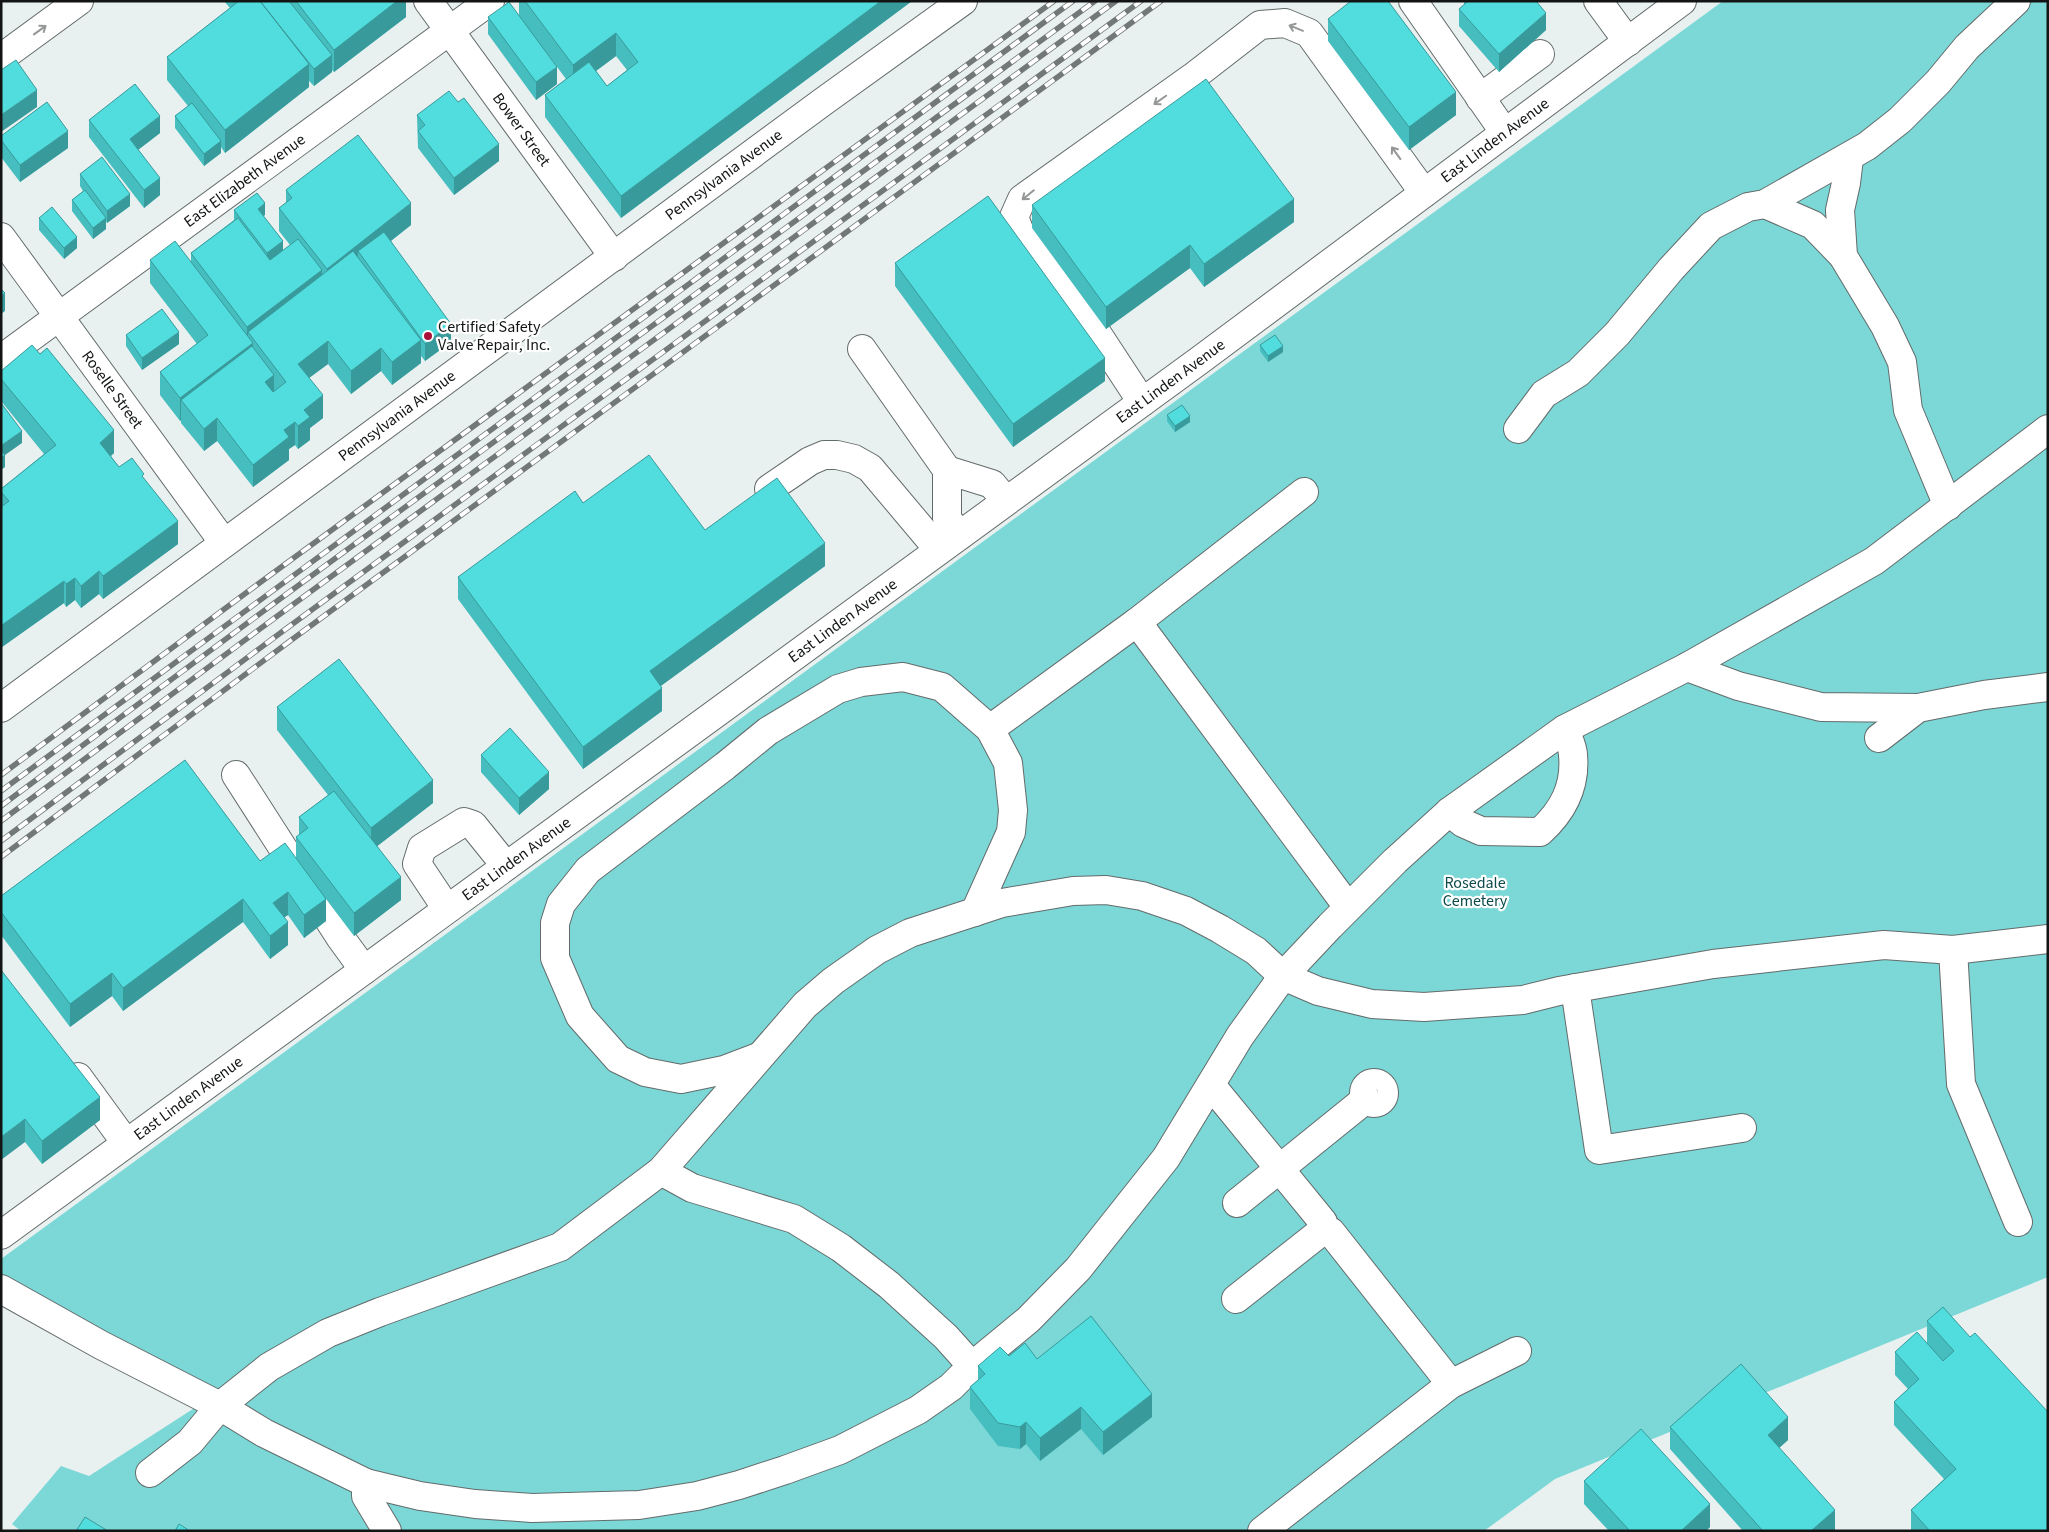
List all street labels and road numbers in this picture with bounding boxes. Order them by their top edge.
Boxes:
street label: Bower Street [487,88,556,171]
street label: East Linden Avenue [1436,93,1554,188]
street label: Pennsylvania Avenue [660,124,787,226]
street label: East Elizabeth Avenue [179,129,310,233]
street label: East Linden Avenue [1112,334,1230,429]
street label: Roselle Street [76,346,149,434]
street label: Pennsylvania Avenue [334,365,460,467]
street label: East Linden Avenue [784,573,902,668]
street label: East Linden Avenue [457,812,575,906]
street label: East Linden Avenue [129,1051,248,1145]

